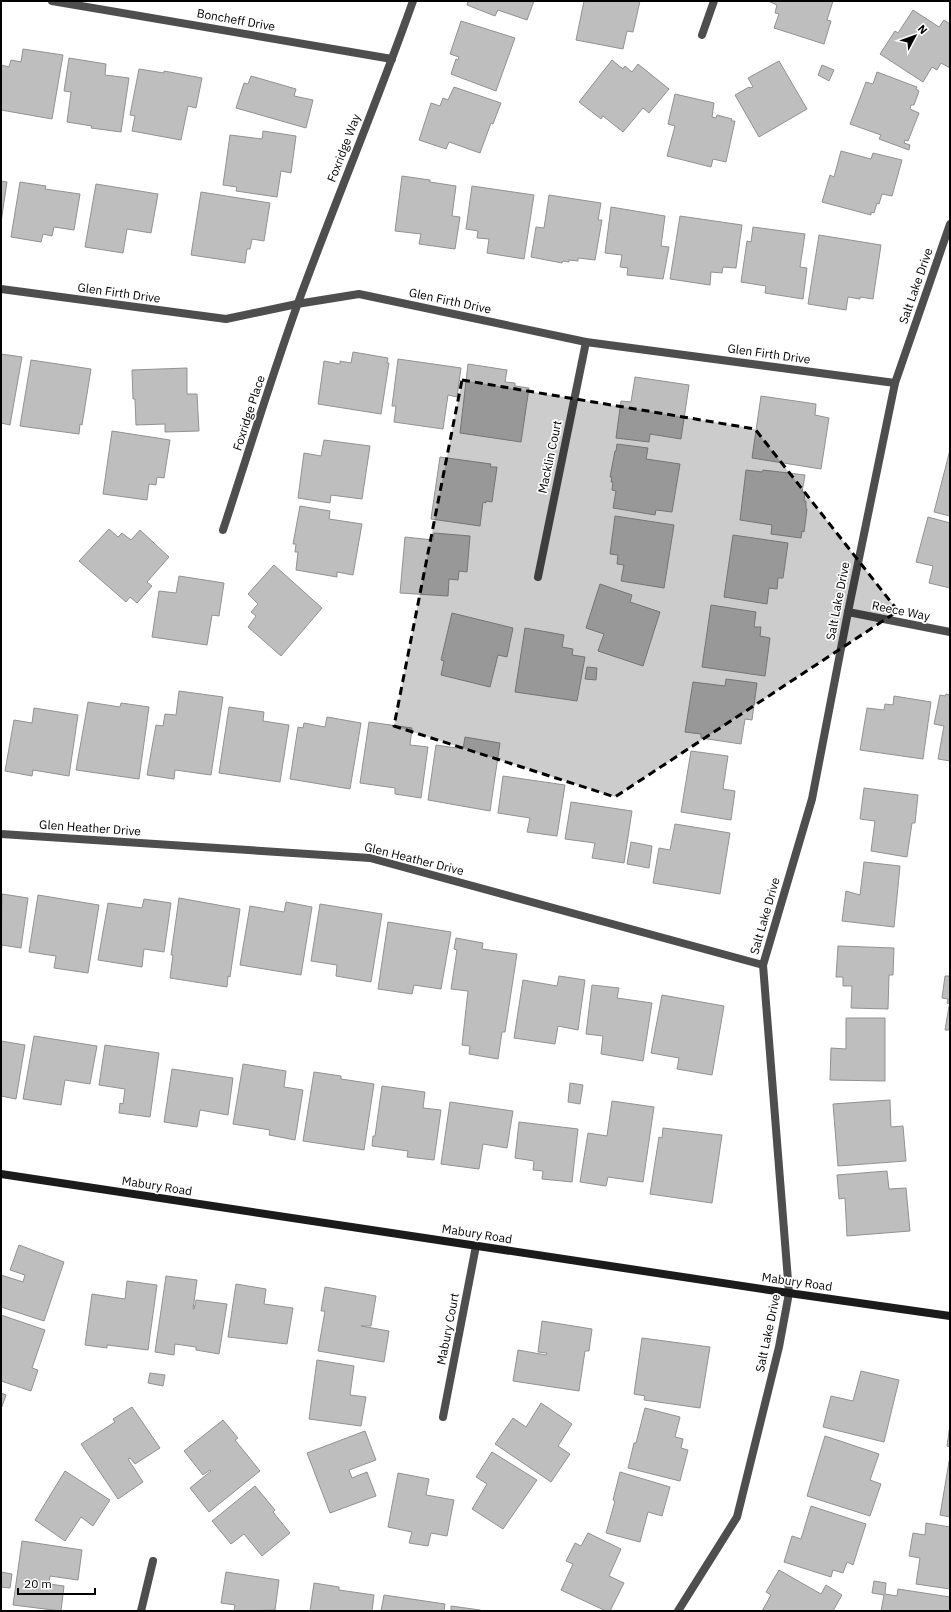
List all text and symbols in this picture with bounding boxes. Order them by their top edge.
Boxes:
street label: Boncheff Drive [196,5,277,34]
north arrow [895,16,935,56]
text: N [915,22,930,37]
street label: Foxridge Way [324,112,363,184]
street label: Salt Lake Drive [896,245,936,326]
street label: Glen Firth Drive [77,279,162,306]
street label: Glen Firth Drive [408,284,493,317]
street label: Glen Firth Drive [727,340,812,367]
street label: Foxridge Place [229,373,268,453]
street label: Macklin Court [534,419,565,495]
street label: Salt Lake Drive [823,560,853,641]
street label: Reece Way [871,598,931,623]
street label: Glen Heather Drive [39,816,142,839]
street label: Glen Heather Drive [363,839,466,878]
street label: Salt Lake Drive [746,875,783,956]
street label: Mabury Road [121,1173,193,1198]
street label: Mabury Road [441,1221,513,1246]
street label: Mabury Road [761,1269,833,1294]
street label: Mabury Court [433,1292,462,1366]
street label: Salt Lake Drive [752,1292,783,1373]
scale bar [18,1570,95,1596]
text: 20 m [24,1576,52,1591]

